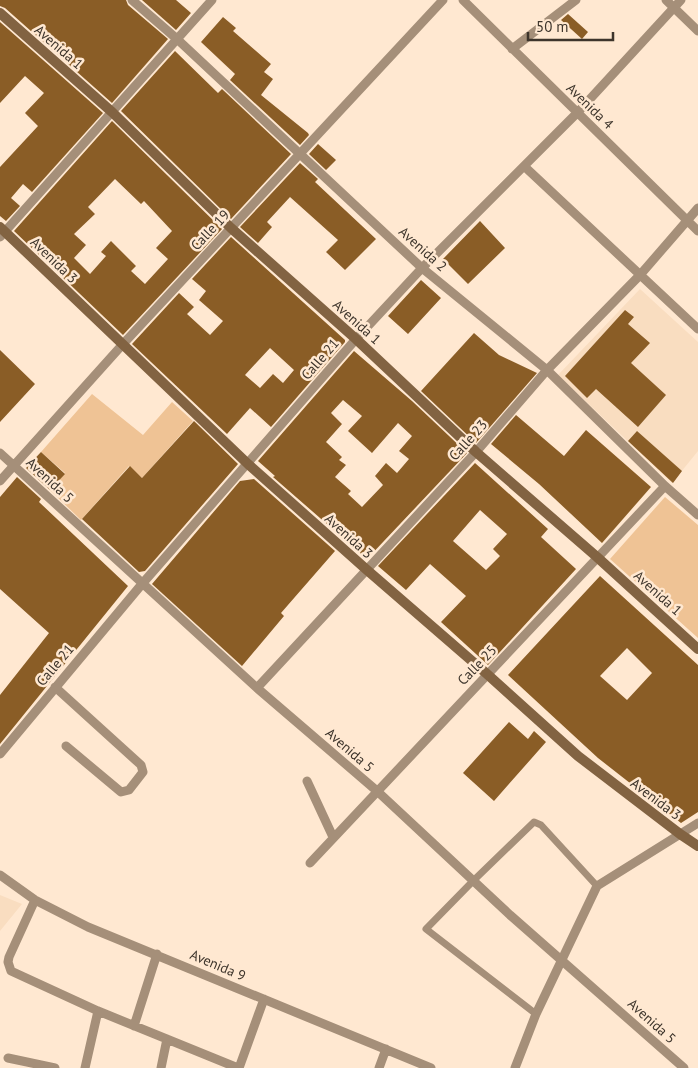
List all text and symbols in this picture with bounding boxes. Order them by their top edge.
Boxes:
scale bar [528,10,613,42]
text: 50 m [536,17,569,36]
street label: Avenida 1 [31,21,87,73]
street label: Avenida 4 [563,79,618,133]
street label: Calle 19 [187,206,233,254]
street label: Avenida 2 [395,223,451,275]
street label: Avenida 3 [27,233,81,287]
street label: Avenida 1 [329,296,385,348]
street label: Calle 21 [297,335,343,383]
street label: Calle 23 [445,416,491,464]
street label: Avenida 5 [22,453,78,507]
street label: Avenida 3 [321,510,377,562]
street label: Avenida 1 [630,567,686,619]
street label: Calle 21 [32,640,78,690]
street label: Calle 25 [454,641,500,689]
street label: Avenida 5 [322,724,378,776]
street label: Avenida 3 [627,774,685,824]
street label: Avenida 9 [187,945,249,985]
street label: Avenida 5 [624,995,680,1047]

